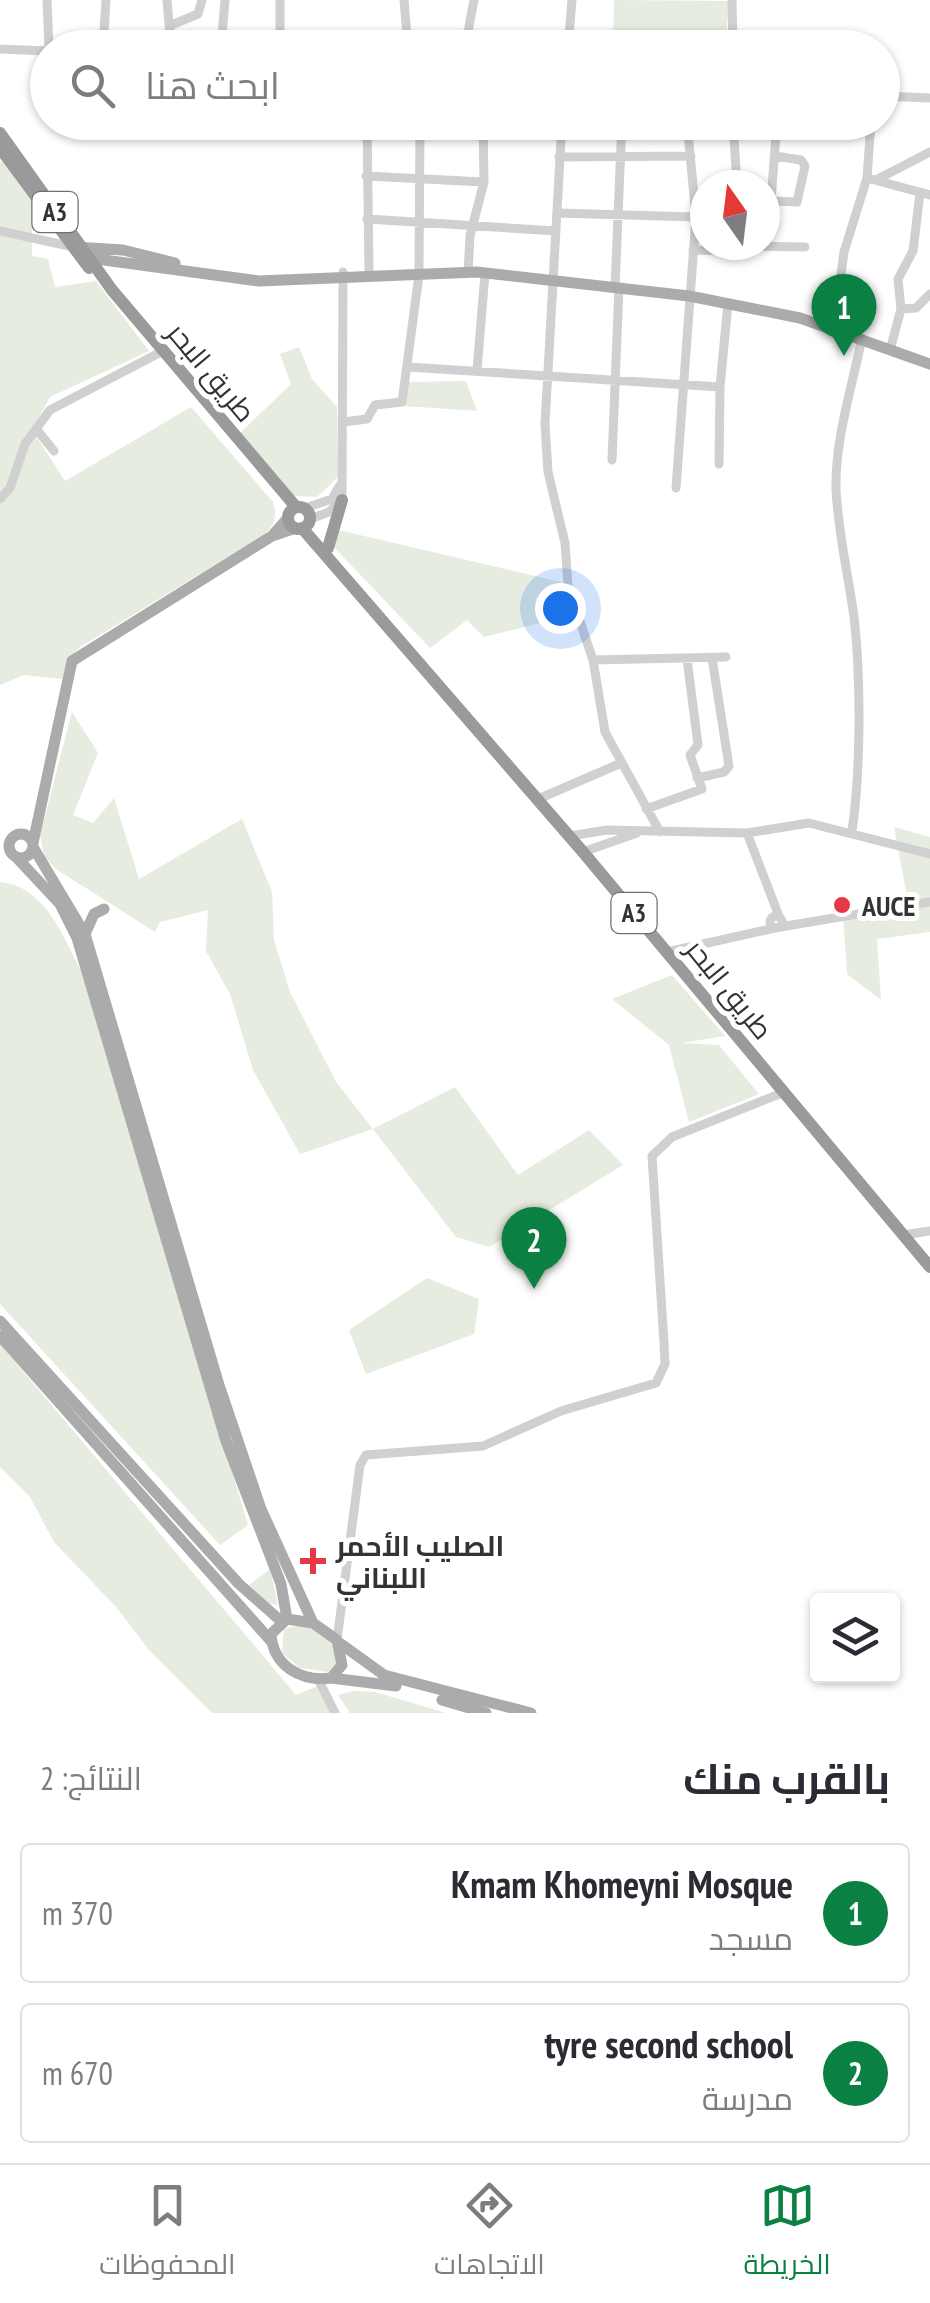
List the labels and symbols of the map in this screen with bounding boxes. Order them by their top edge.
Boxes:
north arrow [690,170,780,260]
road number: A3 [32,192,78,232]
pin: 1 [812,274,876,356]
street label: طريق البحر [158,313,264,429]
your location [535,583,586,634]
place label: AUCE [861,887,915,924]
road number: A3 [612,893,656,933]
marker: AUCE [831,894,853,916]
street label: طريق البحر [677,930,782,1047]
pin: 2 [502,1206,566,1289]
place label: الصليب الأحمر اللبناني [335,1527,504,1601]
marker: الصليب الأحمر اللبناني [300,1548,326,1574]

